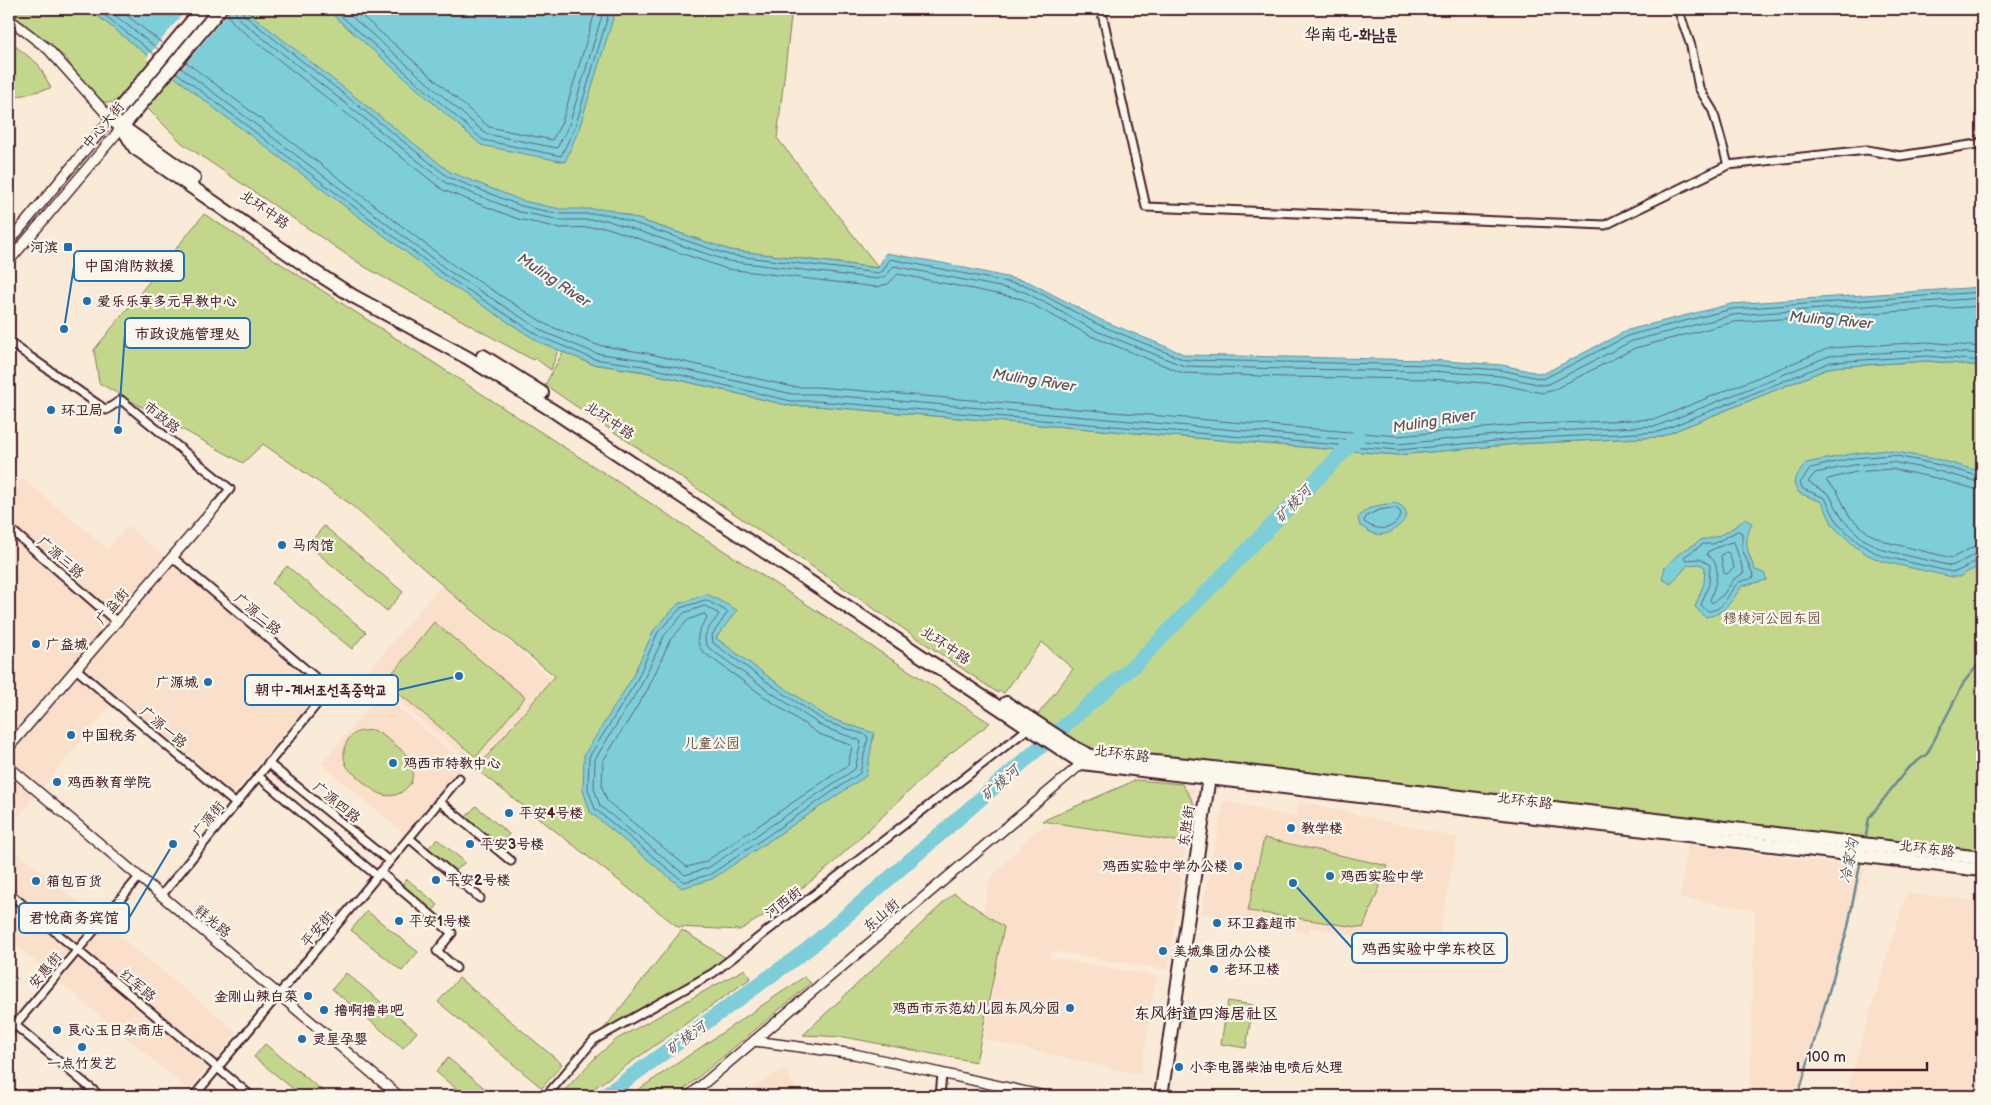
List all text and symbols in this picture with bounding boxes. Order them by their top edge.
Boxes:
district label: 华南屯-화남툰 [1304,26,1398,45]
street label: 中心大街 [79,98,128,152]
street label: 北环中路 [237,186,293,232]
place label: 河滨 [30,239,58,256]
marker: 河滨 [62,241,74,253]
water label: Muling River [514,249,595,313]
callout: 中国消防救援 [74,251,184,281]
text: 中国消防救援 [84,257,174,276]
place label: 爱乐乐享多元早教中心 [97,293,237,310]
marker: 爱乐乐享多元早教中心 [81,295,93,307]
water label: Muling River [1788,307,1875,334]
callout: 市政设施管理处 [125,318,250,348]
text: 市政设施管理处 [134,325,240,344]
water label: Muling River [991,365,1078,397]
street label: 市政路 [140,398,183,437]
street label: 北环中路 [582,398,638,443]
place label: 环卫局 [61,402,103,419]
marker: 环卫局 [45,404,57,416]
water label: Muling River [1391,405,1478,437]
water label: 矿棱河 [1271,479,1318,527]
street label: 广源三路 [34,533,87,582]
place label: 马肉馆 [292,537,334,554]
marker: 马肉馆 [276,539,288,551]
street label: 广益街 [92,585,133,628]
street label: 广源二路 [231,590,285,639]
park label: 穆棱河公园东园 [1723,610,1821,627]
street label: 北环中路 [918,623,974,668]
place label: 广益城 [46,636,88,653]
marker: 广益城 [30,638,42,650]
place label: 广源城 [156,674,198,691]
callout: 朝中-계서조선족중학교 [245,675,398,705]
marker: 广源城 [202,676,214,688]
text: 朝中-계서조선족중학교 [255,681,387,700]
street label: 广源一路 [137,703,191,752]
place label: 中国税务 [81,727,137,744]
marker: 中国税务 [65,729,77,741]
park label: 儿童公园 [684,735,740,752]
street label: 北环东路 [1093,742,1151,765]
place label: 鸡西市特教中心 [403,755,501,772]
marker: 鸡西市特教中心 [387,757,399,769]
water label: 矿棱河 [977,759,1026,805]
place label: 鸡西教育学院 [67,774,151,791]
marker: 鸡西教育学院 [51,776,63,788]
street label: 广源四路 [310,778,364,827]
street label: 北环东路 [1496,789,1554,812]
street label: 广源街 [189,798,228,841]
street label: 东胜街 [1175,804,1198,848]
place label: 平安4号楼 [519,805,583,822]
marker: 平安4号楼 [503,807,515,819]
place label: 教学楼 [1301,820,1343,837]
marker: 教学楼 [1285,822,1297,834]
water label: 冷家沟 [1836,835,1863,885]
place label: 平安3号楼 [480,836,544,853]
street label: 北环东路 [1898,837,1956,860]
marker: 平安3号楼 [464,838,476,850]
place label: 鸡西实验中学办公楼 [1102,858,1228,875]
marker: 鸡西实验中学办公楼 [1232,860,1244,872]
place label: 鸡西实验中学 [1340,868,1424,885]
marker: 鸡西实验中学 [1324,870,1336,882]
place label: 平安2号楼 [446,872,510,889]
place label: 箱包百货 [46,873,102,890]
marker: 平安2号楼 [430,874,442,886]
marker: 箱包百货 [30,875,42,887]
street label: 河西街 [762,883,805,922]
street label: 东山街 [860,895,903,935]
street label: 祥光路 [191,901,234,941]
callout: 君悦商务宾馆 [19,903,129,933]
street label: 平安街 [297,908,337,951]
text: 君悦商务宾馆 [29,909,119,928]
place label: 平安1号楼 [409,913,471,930]
marker: 平安1号楼 [393,915,405,927]
place label: 环卫鑫超市 [1227,915,1297,932]
marker: 环卫鑫超市 [1211,917,1223,929]
callout: 鸡西实验中学东校区 [1352,933,1507,963]
text: 鸡西实验中学东校区 [1361,940,1497,959]
place label: 美城集团办公楼 [1173,943,1271,960]
marker: 美城集团办公楼 [1157,945,1169,957]
street label: 安惠街 [25,949,65,992]
place label: 老环卫楼 [1224,961,1280,978]
marker: 老环卫楼 [1208,963,1220,975]
street label: 红军路 [116,965,159,1005]
place label: 金刚山辣白菜 [214,988,298,1005]
marker: 金刚山辣白菜 [302,990,314,1002]
place label: 鸡西市示范幼儿园东风分园 [892,1000,1060,1017]
place label: 撸啊撸串吧 [334,1002,404,1019]
marker: 鸡西市示范幼儿园东风分园 [1064,1002,1076,1014]
marker: 撸啊撸串吧 [318,1004,330,1016]
district label: 东风街道四海居社区 [1134,1005,1278,1024]
water label: 矿棱河 [663,1016,713,1059]
place label: 良心玉日杂商店 [67,1022,165,1039]
marker: 良心玉日杂商店 [51,1024,63,1036]
place label: 灵星孕婴 [312,1031,368,1048]
marker: 灵星孕婴 [296,1033,308,1045]
scale bar [1798,1040,1927,1072]
marker: 一点竹发艺 [76,1041,88,1053]
text: 100 m [1806,1048,1846,1067]
place label: 一点竹发艺 [47,1055,117,1072]
place label: 小李电器柴油电喷后处理 [1189,1059,1343,1076]
marker: 小李电器柴油电喷后处理 [1173,1061,1185,1073]

